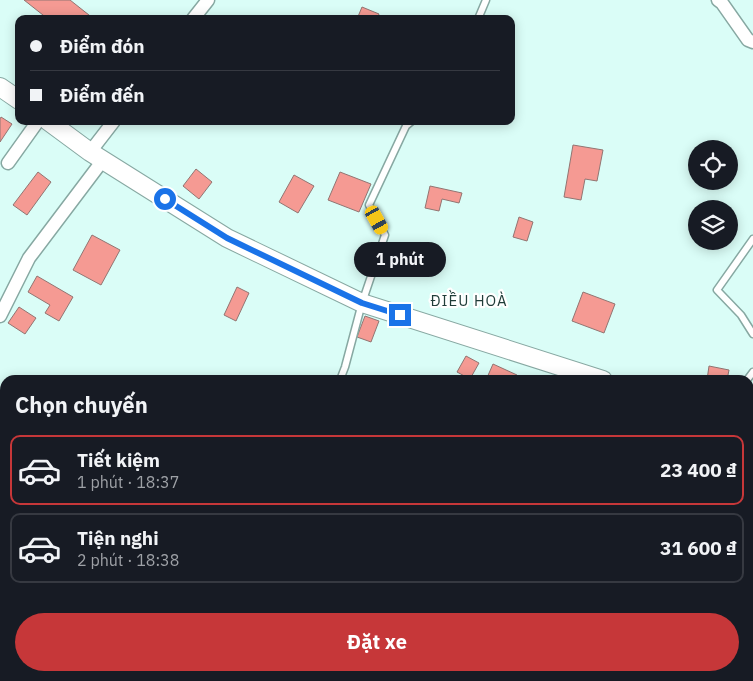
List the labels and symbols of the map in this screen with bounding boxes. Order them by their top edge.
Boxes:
route start [154,188,176,210]
car [363,203,390,237]
callout: 1 phút [354,242,446,278]
district label: ĐIỀU HOÀ [430,289,508,310]
route end [389,304,411,326]

